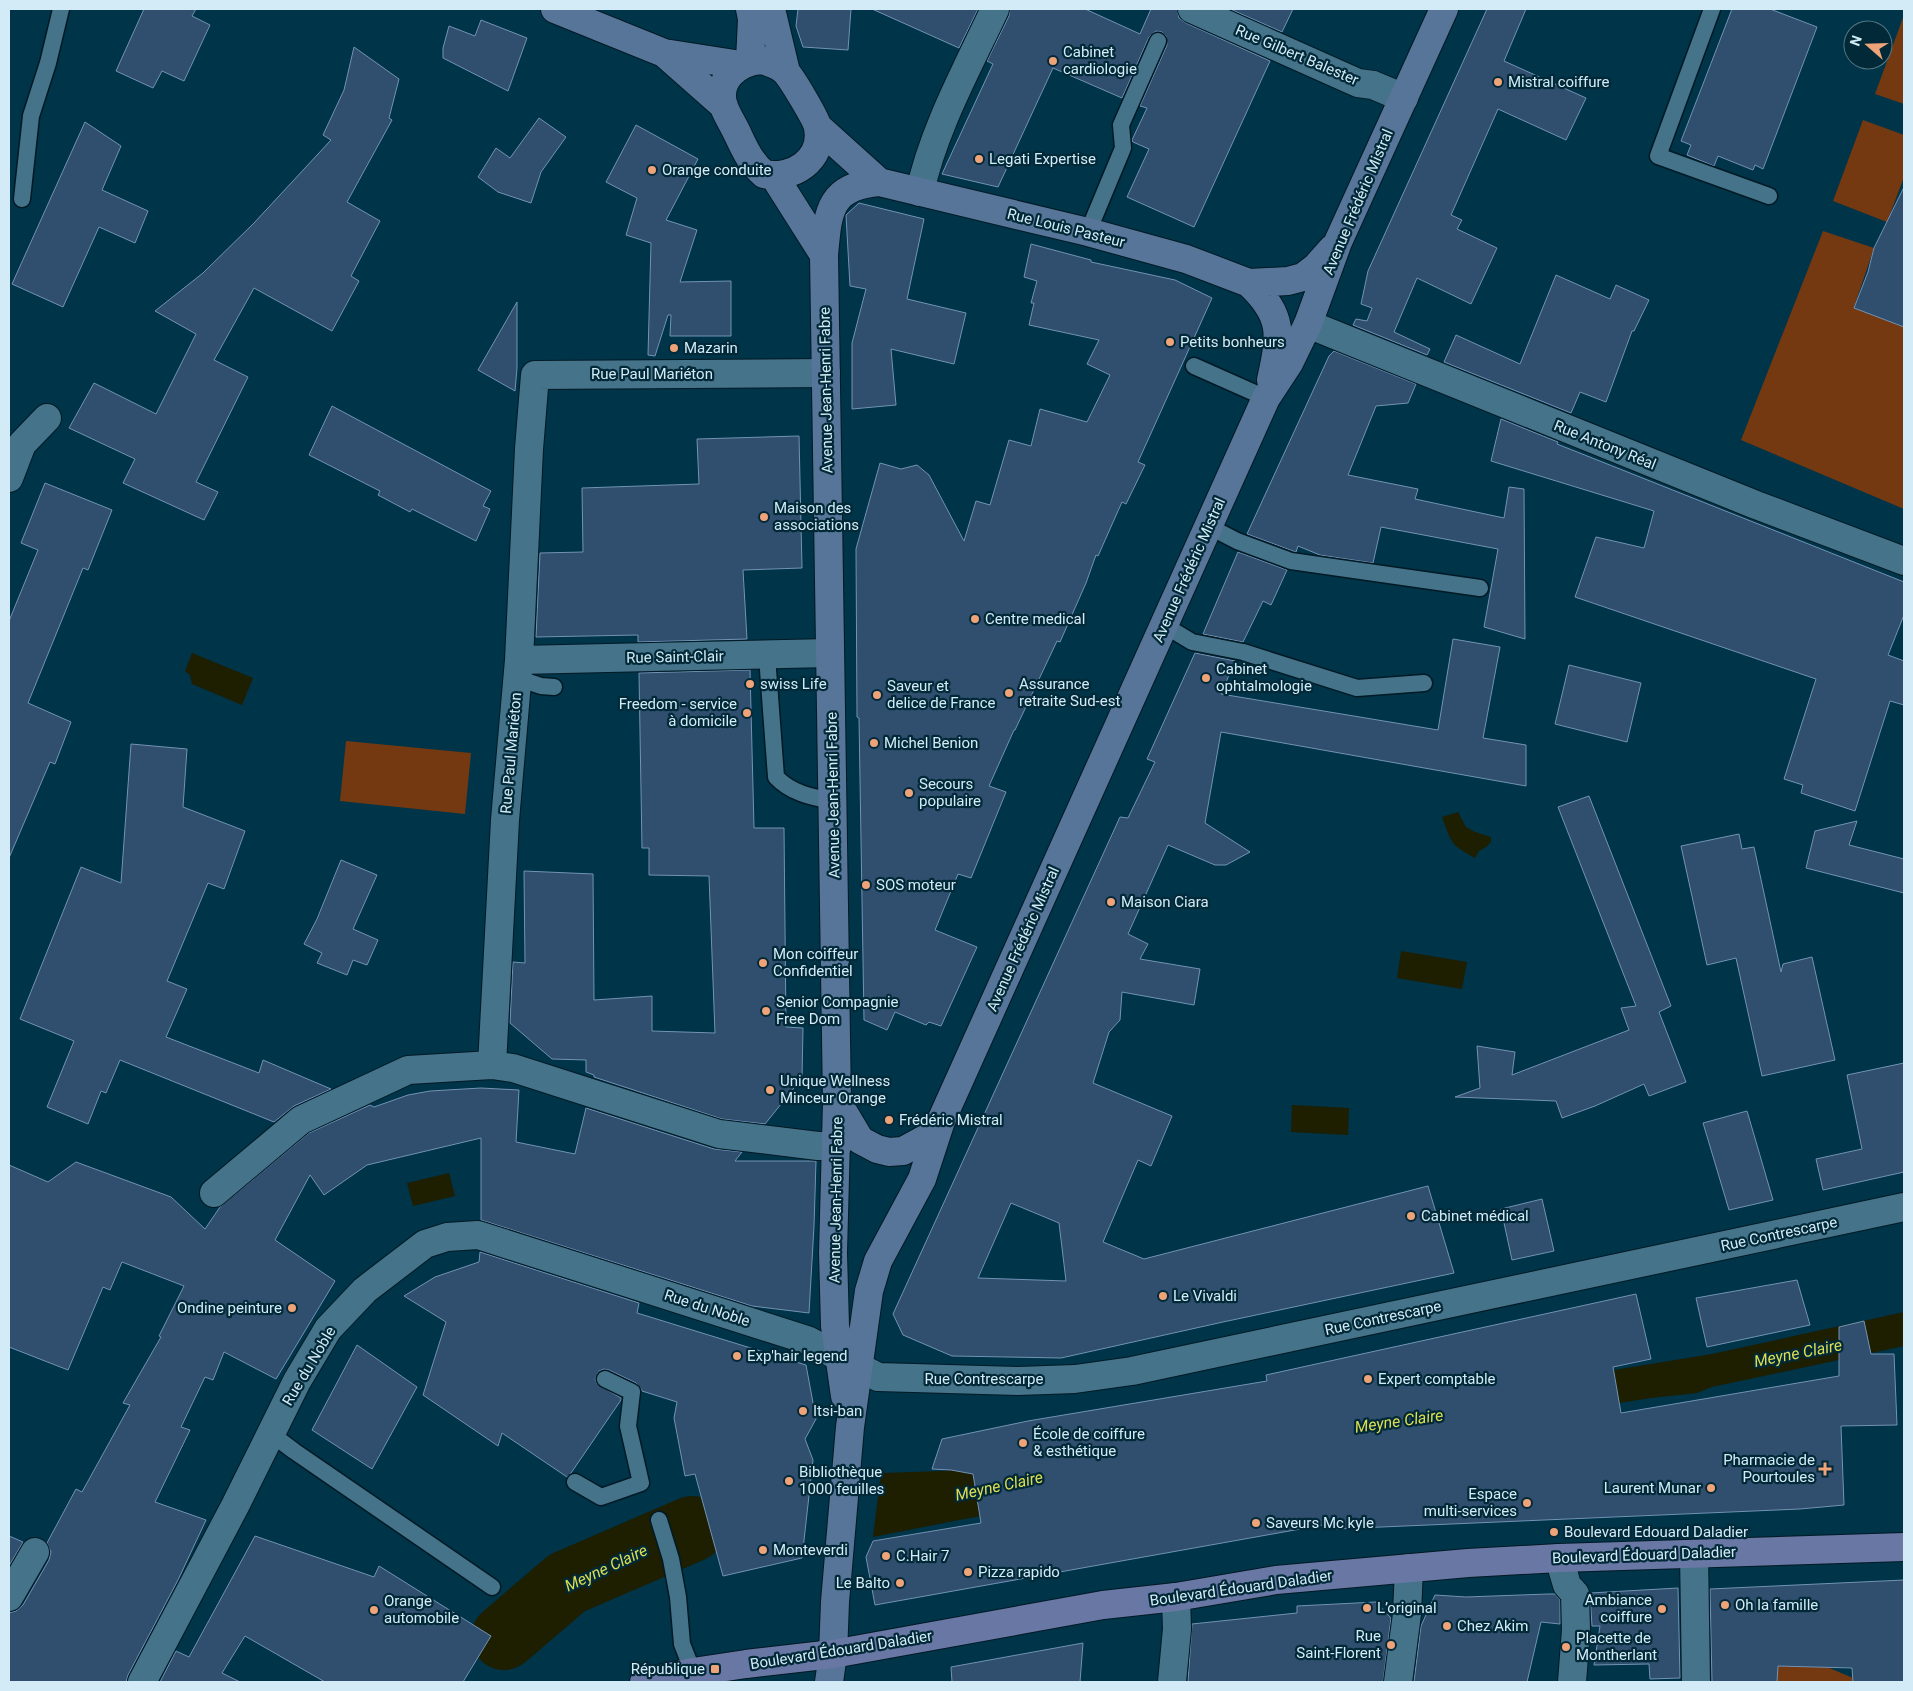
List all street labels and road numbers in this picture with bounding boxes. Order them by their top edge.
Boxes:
street label: Rue Gilbert Balester [1233,21,1361,89]
street label: Avenue Frédéric Mistral [1319,126,1397,278]
street label: Rue Louis Pasteur [1005,205,1127,251]
street label: Avenue Jean-Henri Fabre [816,307,836,473]
street label: Rue Paul Mariéton [591,365,713,383]
street label: Rue Antony Réal [1551,416,1659,474]
street label: Avenue Frédéric Mistral [1149,495,1229,645]
street label: Rue Saint-Clair [626,647,724,667]
street label: Rue Paul Mariéton [497,691,525,815]
street label: Avenue Jean-Henri Fabre [823,712,843,878]
street label: Avenue Frédéric Mistral [983,864,1063,1014]
street label: Avenue Jean-Henri Fabre [826,1117,846,1283]
street label: Rue Contrescarpe [1719,1213,1839,1255]
street label: Rue du Noble [662,1286,752,1330]
street label: Rue Contrescarpe [1323,1297,1443,1339]
street label: Rue du Noble [278,1323,340,1409]
street label: Rue Contrescarpe [925,1370,1043,1388]
street label: Boulevard Édouard Daladier [1552,1543,1736,1567]
street label: Boulevard Édouard Daladier [1149,1566,1333,1610]
street label: Boulevard Édouard Daladier [749,1627,933,1673]

